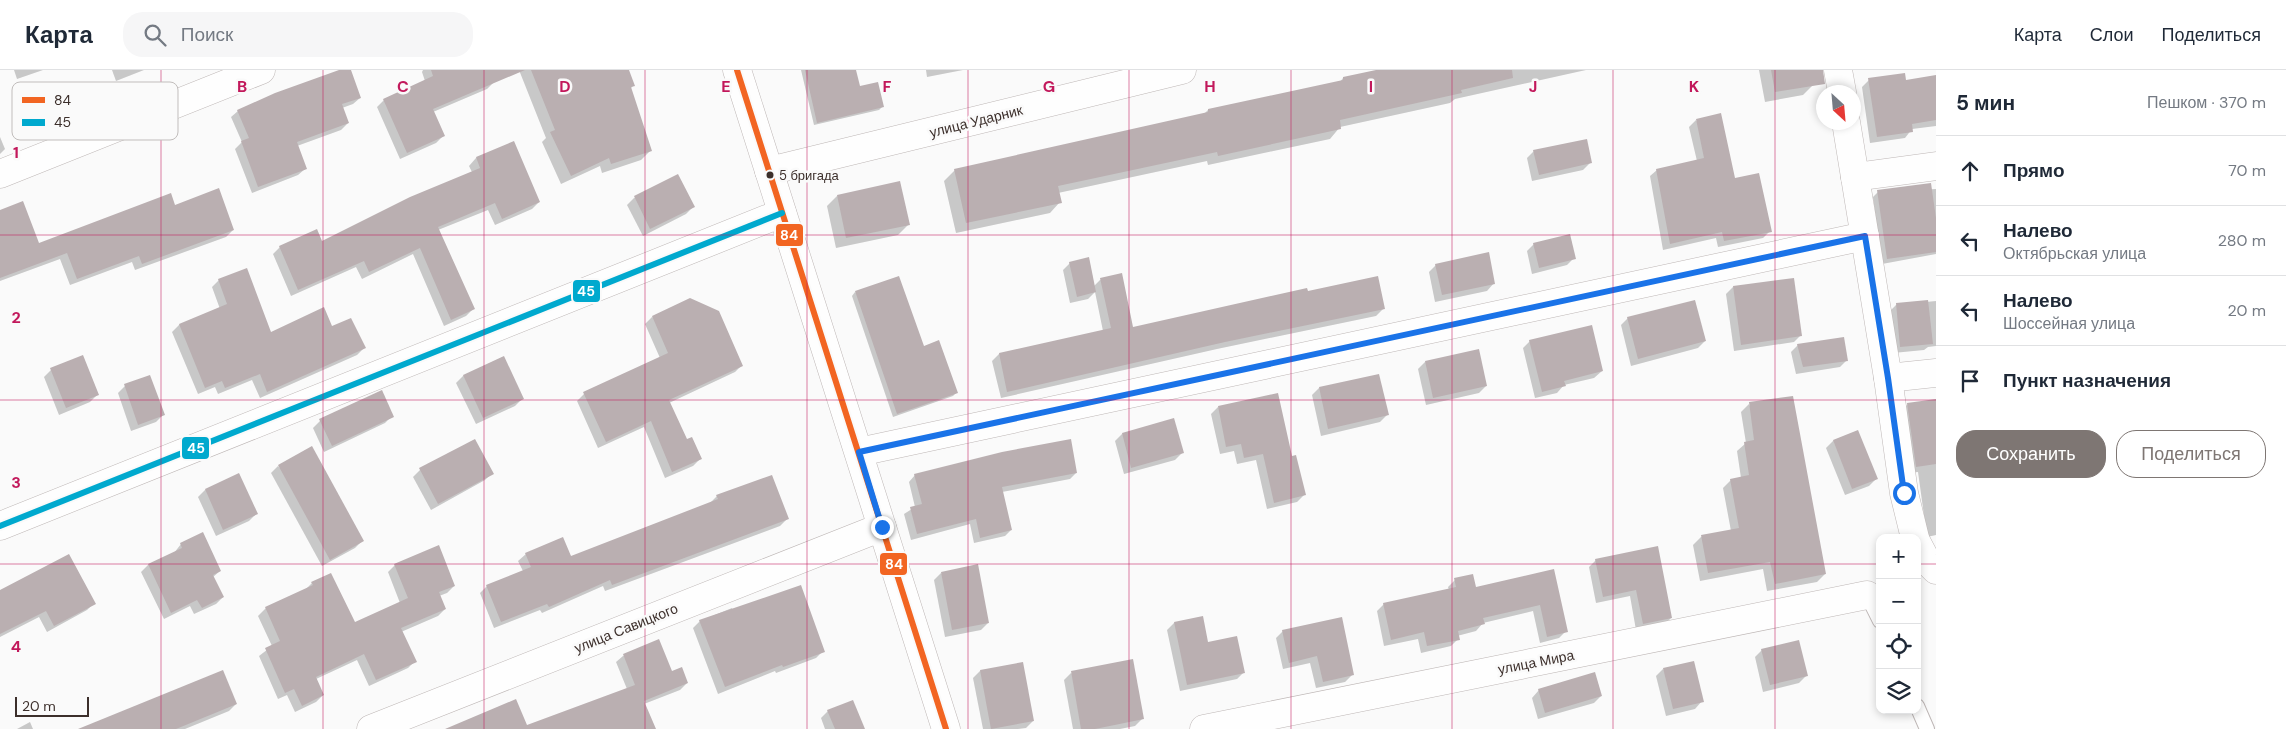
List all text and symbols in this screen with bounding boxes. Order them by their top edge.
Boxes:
search box [123,12,473,57]
text: Карта [25,19,93,50]
icon: search [141,21,169,49]
text: Поиск [181,22,233,47]
text: Карта [2014,23,2062,47]
text: Слои [2090,23,2134,47]
text: Поделиться [2162,23,2261,47]
text: B [237,76,247,97]
text: C [397,76,409,97]
text: D [559,76,571,97]
text: E [721,76,731,97]
text: F [883,76,892,97]
text: G [1043,76,1055,97]
text: H [1204,76,1216,97]
text: I [1369,76,1373,97]
text: J [1529,76,1537,97]
text: K [1689,76,1700,97]
legend [12,82,178,140]
north arrow [1816,85,1861,130]
text: 5 мин [1956,89,2015,117]
text: 84 [54,91,72,109]
text: Пешком · 370 m [2147,92,2266,113]
street label: улица Ударник [928,101,1025,141]
text: 45 [54,113,71,131]
text: 1 [13,142,19,163]
icon: ahead [1956,157,1984,185]
text: Прямо [2003,158,2065,183]
text: 70 m [2228,160,2266,181]
place label: 5 бригада [779,167,840,184]
marker: 5 бригада [765,170,775,180]
text: Налево [2003,218,2073,243]
line badge: 84 [775,223,804,247]
text: 84 [780,226,798,244]
icon: left [1956,227,1984,255]
text: 280 m [2218,230,2266,251]
text: Октябрьская улица [2003,243,2146,264]
line badge: 45 [572,279,601,303]
text: 45 [577,282,595,300]
text: Налево [2003,288,2073,313]
icon: left [1956,297,1984,325]
text: 20 m [2227,300,2266,321]
text: 2 [11,307,21,328]
text: Шоссейная улица [2003,313,2135,334]
icon: arrive [1956,367,1984,395]
text: Пункт назначения [2003,368,2171,393]
button: Сохранить [1956,430,2106,478]
button: Поделиться [2116,430,2266,478]
line badge: 45 [181,436,210,460]
text: 45 [187,439,205,457]
text: 3 [11,472,21,493]
route start [1893,482,1916,505]
route end [871,516,894,539]
map controls [1876,534,1921,714]
button: + [1876,534,1921,579]
line badge: 84 [879,552,908,576]
text: 84 [885,555,903,573]
button: − [1876,579,1921,624]
street label: улица Савицкого [572,599,681,657]
button: locate [1876,624,1921,669]
text: 4 [11,636,21,657]
street label: улица Мира [1496,646,1576,678]
button: layers [1876,669,1921,714]
scale bar [15,694,89,717]
text: 20 m [22,697,56,715]

